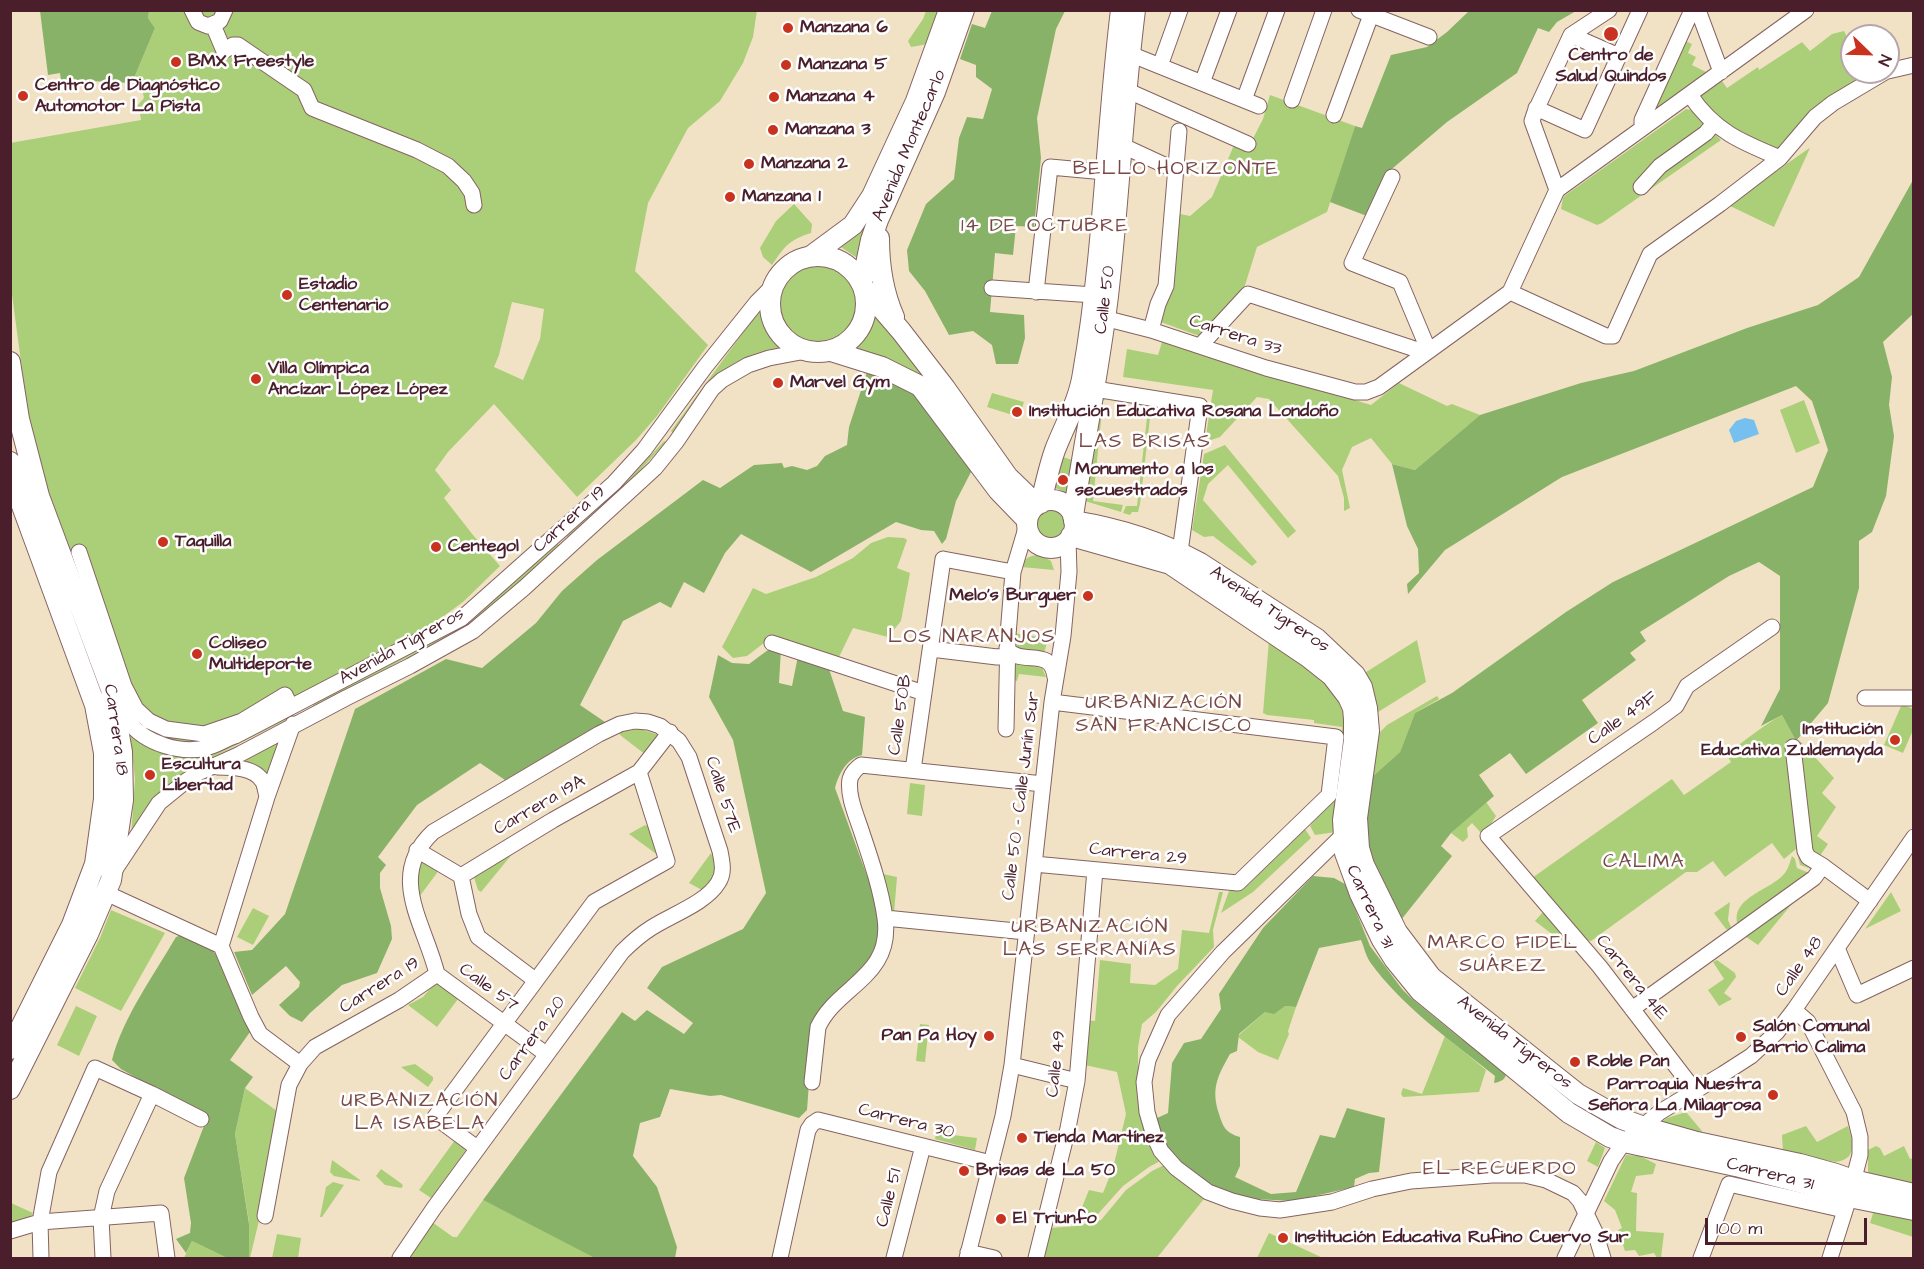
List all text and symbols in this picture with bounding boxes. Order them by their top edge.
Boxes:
place label: Manzana 6 [800,17,888,39]
marker: Manzana 6 [781,21,795,35]
north arrow [1840,24,1900,84]
marker: Centro de Salud Quindos [1602,25,1620,43]
place label: Centro de Salud Quindos [1555,45,1667,88]
place label: BMX Freestyle [188,51,314,73]
text: N [1873,51,1897,69]
place label: Manzana 5 [798,54,887,76]
marker: BMX Freestyle [169,55,183,69]
marker: Manzana 5 [779,58,793,72]
street label: Avenida Montecarlo [868,67,952,225]
place label: Centro de Diagnóstico Automotor La Pista [35,75,220,118]
place label: Manzana 4 [786,86,875,108]
marker: Centro de Diagnóstico Automotor La Pista [16,89,30,103]
marker: Manzana 4 [767,90,781,104]
place label: Manzana 3 [785,119,871,141]
marker: Manzana 3 [766,123,780,137]
place label: Manzana 2 [761,153,848,175]
marker: Manzana 2 [742,157,756,171]
district label: BELLO HORIZONTE [1073,158,1279,182]
place label: Manzana 1 [742,186,821,208]
marker: Manzana 1 [723,190,737,204]
district label: 14 DE OCTUBRE [961,215,1129,239]
street label: Calle 50 [1091,265,1121,335]
place label: Estadio Centenario [299,274,388,316]
marker: Estadio Centenario [280,288,294,302]
street label: Carrera 33 [1186,311,1284,361]
place label: Villa Olímpica Ancízar López López [268,358,448,400]
marker: Villa Olímpica Ancízar López López [249,372,263,386]
place label: Marvel Gym [790,372,889,394]
marker: Marvel Gym [771,376,785,390]
place label: Institución Educativa Rosana Londoño [1029,401,1338,423]
marker: Institución Educativa Rosana Londoño [1010,405,1024,419]
district label: LAS BRISAS [1079,431,1211,455]
place label: Monumento a los secuestrados [1075,459,1214,502]
marker: Monumento a los secuestrados [1056,473,1070,487]
street label: Carrera 19 [529,482,611,558]
place label: Taquilla [175,531,231,553]
marker: Taquilla [156,535,170,549]
place label: Centegol [448,536,519,558]
marker: Centegol [429,540,443,554]
street label: Avenida Tigreros [1205,562,1333,658]
place label: Melo's Burguer [949,585,1076,607]
marker: Melo's Burguer [1081,589,1095,603]
street label: Avenida Tigreros [336,604,468,690]
district label: LOS NARANJOS [888,626,1056,650]
place label: Coliseo Multideporte [209,633,312,676]
marker: Coliseo Multideporte [190,647,204,661]
street label: Calle 50B [885,673,917,757]
street label: Carrera 18 [98,683,132,777]
street label: Calle 49F [1584,687,1662,751]
street label: Calle 50 - Calle Junín Sur [998,690,1046,902]
district label: URBANIZACIÓN SAN FRANCISCO [1076,692,1252,739]
place label: Institución Educativa Zuldemayda [1701,719,1883,762]
marker: Institución Educativa Zuldemayda [1888,733,1902,747]
place label: Escultura Libertad [162,754,241,796]
street label: Calle 57E [700,754,744,836]
marker: Escultura Libertad [143,768,157,782]
street label: Carrera 19A [490,771,590,841]
street label: Carrera 29 [1088,839,1188,871]
district label: CALIMA [1603,851,1685,875]
street label: Carrera 31 [1340,862,1398,952]
district label: URBANIZACIÓN LAS SERRANÍAS [1003,916,1177,963]
street label: Carrera 41E [1590,931,1672,1025]
district label: MARCO FIDEL SUÁREZ [1427,932,1579,979]
street label: Calle 48 [1772,933,1828,1001]
street label: Carrera 19 [336,953,424,1019]
street label: Calle 57 [454,959,522,1017]
street label: Avenida Tigreros [1452,991,1576,1095]
street label: Carrera 20 [495,992,571,1086]
place label: Salón Comunal Barrio Calima [1753,1016,1870,1058]
place label: Pan Pa Hoy [881,1025,977,1047]
marker: Pan Pa Hoy [982,1029,996,1043]
street label: Calle 49 [1043,1030,1071,1098]
marker: Salón Comunal Barrio Calima [1734,1030,1748,1044]
place label: Roble Pan [1587,1051,1669,1073]
marker: Roble Pan [1568,1055,1582,1069]
place label: Parroquia Nuestra Señora La Milagrosa [1588,1074,1761,1116]
marker: Parroquia Nuestra Señora La Milagrosa [1766,1088,1780,1102]
district label: URBANIZACIÓN LA ISABELA [341,1090,499,1137]
street label: Carrera 30 [856,1100,956,1144]
place label: Tienda Martínez [1034,1127,1164,1149]
marker: Tienda Martínez [1015,1131,1029,1145]
street label: Carrera 31 [1724,1154,1816,1196]
district label: EL RECUERDO [1423,1158,1577,1182]
place label: Brisas de La 50 [976,1160,1115,1182]
marker: Brisas de La 50 [957,1164,971,1178]
street label: Calle 51 [872,1166,908,1230]
scale bar [1708,1206,1870,1244]
place label: El Triunfo [1013,1208,1097,1230]
marker: El Triunfo [994,1212,1008,1226]
text: 100 m [1716,1216,1762,1241]
place label: Institución Educativa Rufino Cuervo Sur [1295,1227,1628,1249]
marker: Institución Educativa Rufino Cuervo Sur [1276,1231,1290,1245]

